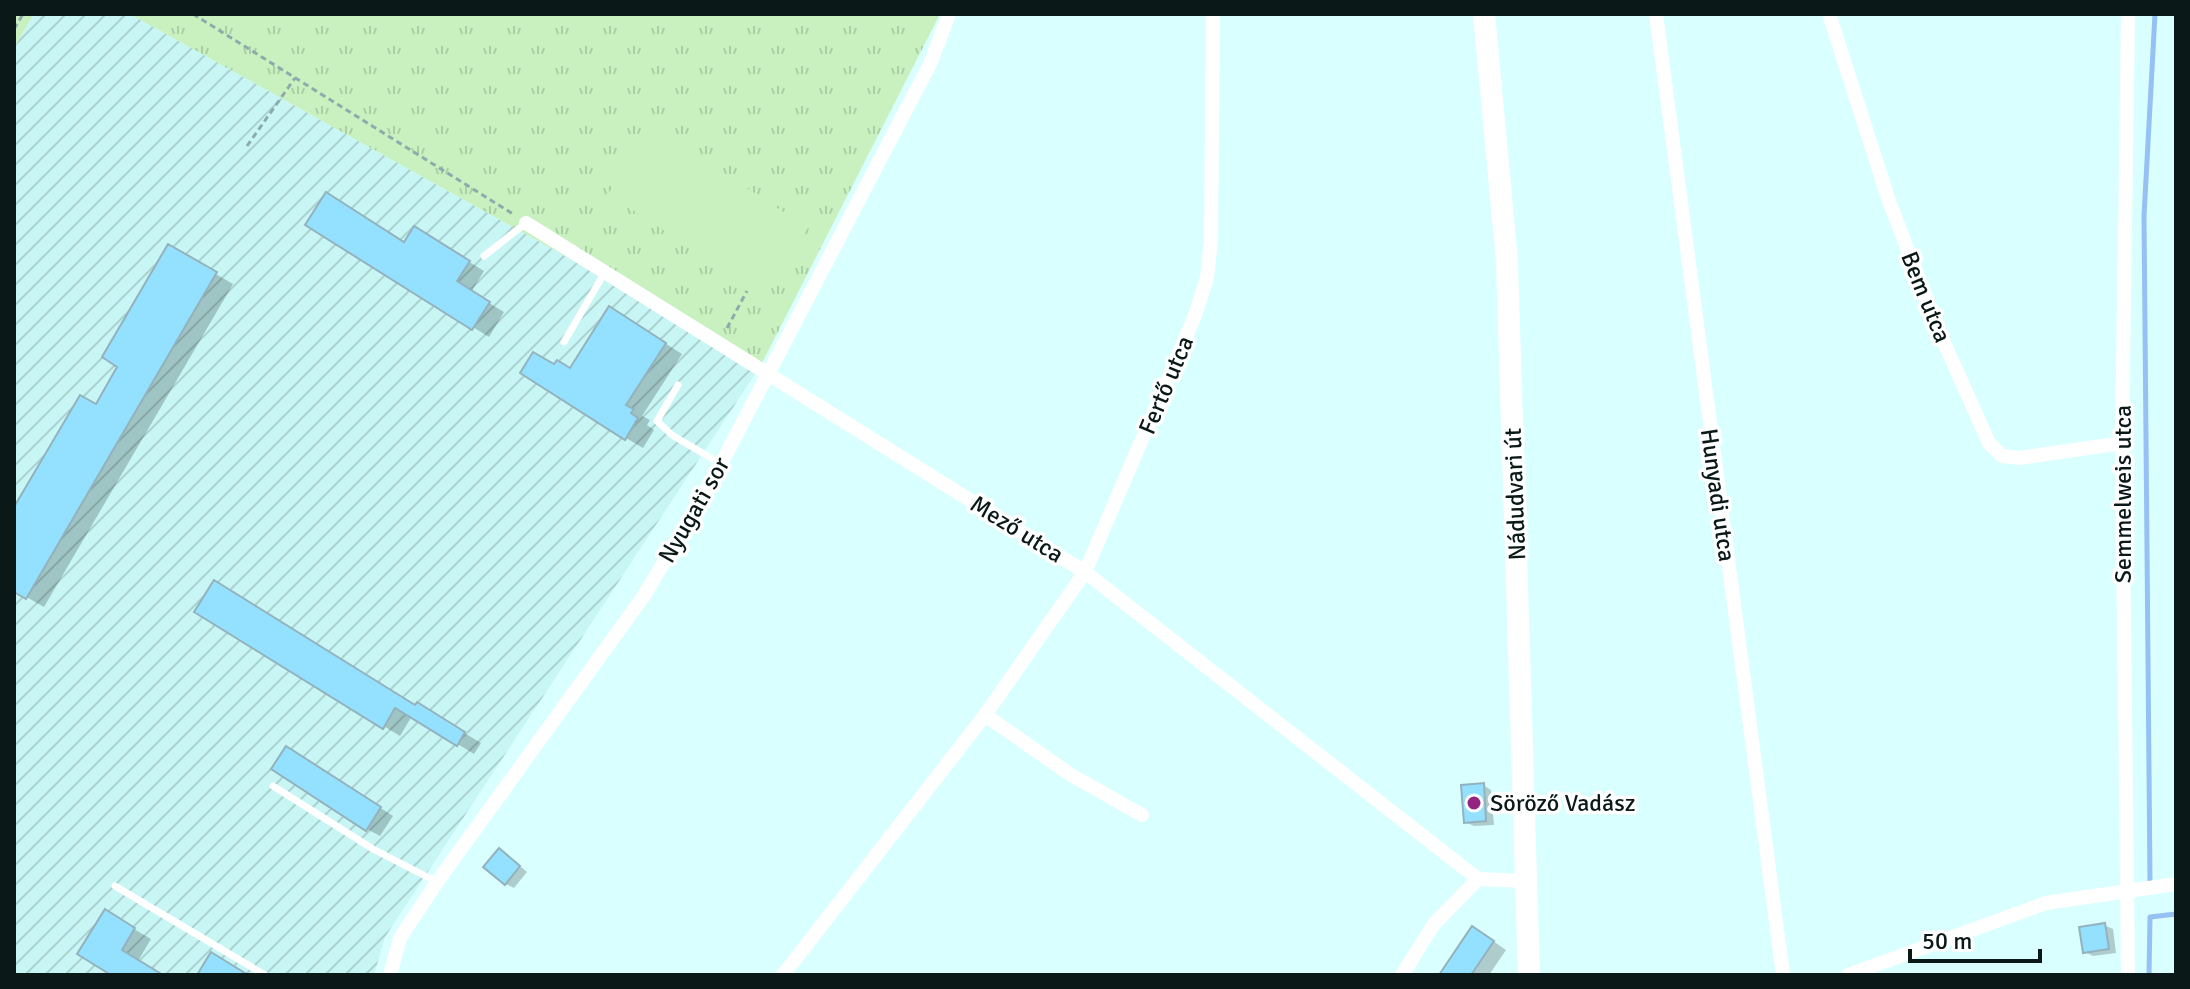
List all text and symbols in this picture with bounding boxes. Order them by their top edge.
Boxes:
street label: Bem utca [1894,247,1958,347]
street label: Fertő utca [1132,331,1200,439]
street label: Semmelweis utca [2108,405,2138,583]
street label: Hunyadi utca [1694,426,1742,564]
street label: Nádudvari út [1498,427,1532,561]
street label: Nyugati sor [652,452,736,568]
street label: Mező utca [965,489,1069,569]
place label: Söröző Vadász [1490,788,1635,818]
marker: Söröző Vadász [1465,794,1483,812]
scale bar [1910,913,2040,963]
text: 50 m [1922,926,1972,956]

